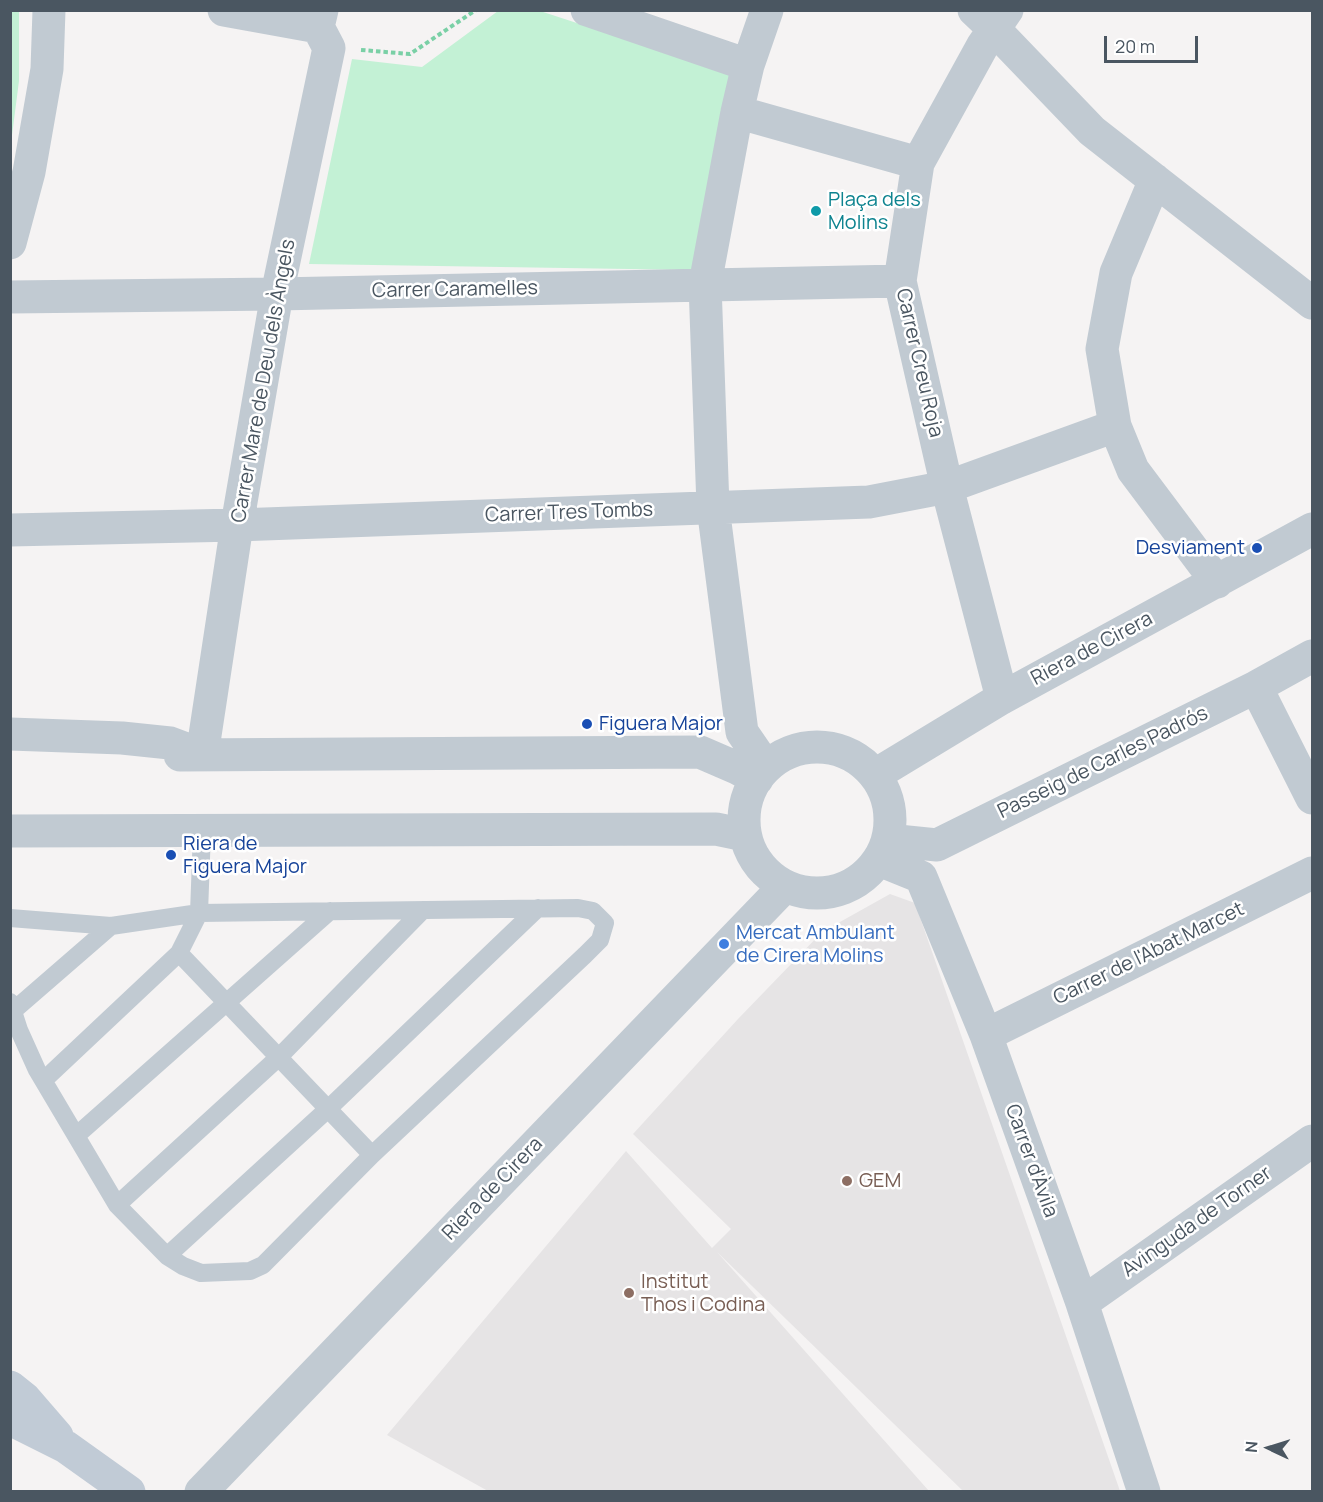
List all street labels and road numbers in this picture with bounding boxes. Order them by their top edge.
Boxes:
street label: Carrer Mare de Deu dels Àngels [227,237,301,525]
street label: Carrer Caramelles [372,277,538,303]
street label: Carrer Creu Roja [890,286,948,440]
street label: Carrer Tres Tombs [485,498,653,528]
street label: Riera de Cirera [1027,607,1157,691]
street label: Passeig de Carles Padrós [994,702,1212,824]
street label: Carrer de l'Abat Marcet [1050,897,1248,1011]
street label: Carrer d'Àvila [999,1101,1063,1221]
street label: Riera de Cirera [438,1132,548,1246]
street label: Avinguda de Torner [1118,1161,1276,1283]

